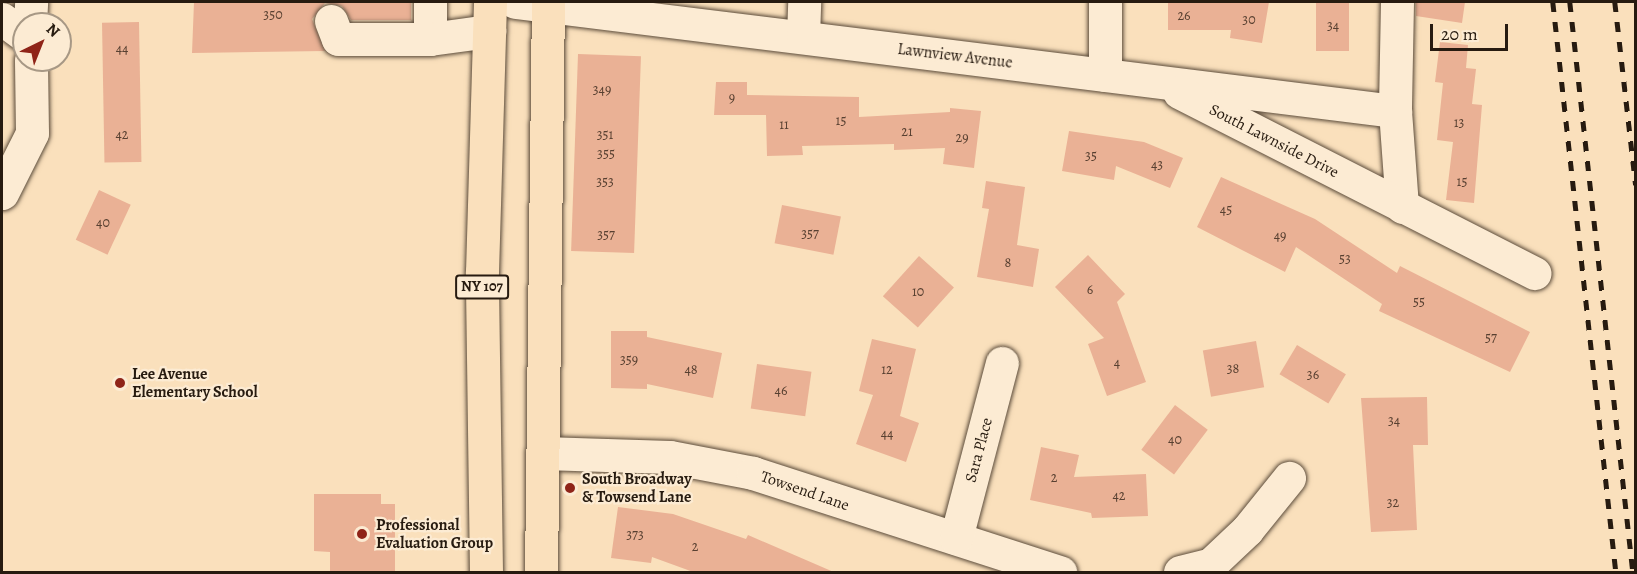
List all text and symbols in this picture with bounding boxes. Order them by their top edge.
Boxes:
house number: 350 [263,7,283,23]
house number: 26 [1177,8,1191,24]
north arrow [12,12,72,72]
house number: 30 [1242,12,1256,28]
scale bar [1433,12,1511,50]
text: N [41,18,65,42]
house number: 34 [1327,18,1339,34]
text: 20 m [1441,22,1478,46]
street label: Lawnview Avenue [896,39,1014,73]
house number: 44 [116,41,128,57]
house number: 349 [593,82,611,98]
house number: 9 [729,90,735,106]
street label: South Lawnside Drive [1206,100,1342,182]
house number: 15 [836,113,846,129]
house number: 13 [1454,115,1464,131]
house number: 11 [779,117,789,133]
house number: 21 [901,124,913,140]
house number: 42 [116,127,128,143]
house number: 351 [597,127,613,143]
house number: 29 [955,130,969,146]
house number: 355 [597,146,615,162]
house number: 35 [1085,148,1097,164]
house number: 43 [1151,157,1163,173]
house number: 353 [596,174,614,190]
house number: 15 [1457,174,1467,190]
house number: 45 [1220,202,1232,218]
house number: 40 [96,215,110,231]
house number: 357 [801,226,819,242]
house number: 357 [597,227,615,243]
house number: 49 [1274,228,1286,244]
house number: 53 [1339,251,1351,267]
house number: 8 [1005,255,1011,271]
road number: NY 107 [455,275,509,299]
house number: 6 [1087,282,1093,298]
house number: 10 [912,284,924,300]
house number: 55 [1413,294,1425,310]
house number: 57 [1485,330,1497,346]
house number: 359 [620,352,638,368]
house number: 4 [1114,355,1120,371]
house number: 38 [1227,361,1239,377]
house number: 48 [684,362,698,378]
house number: 12 [881,362,893,378]
place label: Lee Avenue Elementary School [132,364,258,402]
house number: 36 [1307,367,1319,383]
marker: Lee Avenue Elementary School [113,376,127,390]
house number: 46 [775,383,787,399]
house number: 34 [1388,413,1400,429]
street label: Sara Place [961,416,997,484]
house number: 44 [881,426,893,442]
house number: 40 [1168,432,1182,448]
street label: Towsend Lane [758,467,852,515]
place label: South Broadway & Towsend Lane [582,469,692,507]
house number: 2 [1051,470,1057,486]
marker: South Broadway & Towsend Lane [563,481,577,495]
house number: 42 [1113,488,1125,504]
house number: 32 [1387,495,1399,511]
place label: Professional Evaluation Group [376,515,493,553]
marker: Professional Evaluation Group [353,525,371,543]
house number: 373 [626,527,644,543]
house number: 2 [692,539,698,555]

